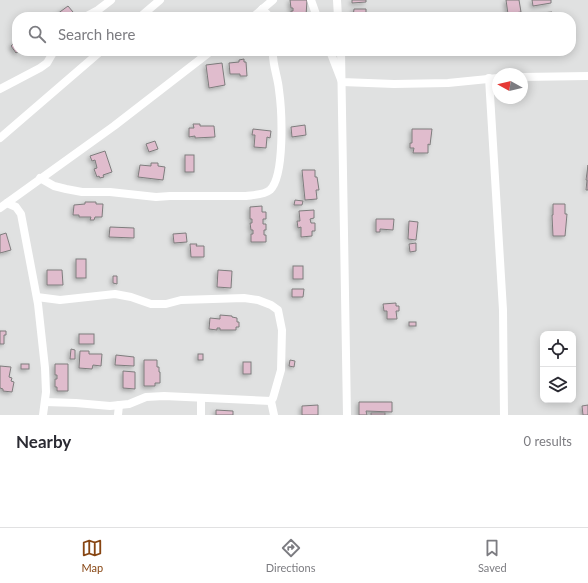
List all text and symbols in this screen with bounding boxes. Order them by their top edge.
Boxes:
search box [12,12,576,56]
icon: search [26,23,48,45]
text: Search here [58,25,135,43]
north arrow [492,68,528,104]
map controls [540,331,576,403]
button: locate [540,331,576,367]
button: layers [540,367,576,403]
text: Nearby [16,431,71,452]
text: 0 results [524,433,572,449]
tab: Map [81,537,103,574]
tab: Directions [266,537,315,574]
tab: Saved [478,537,507,574]

